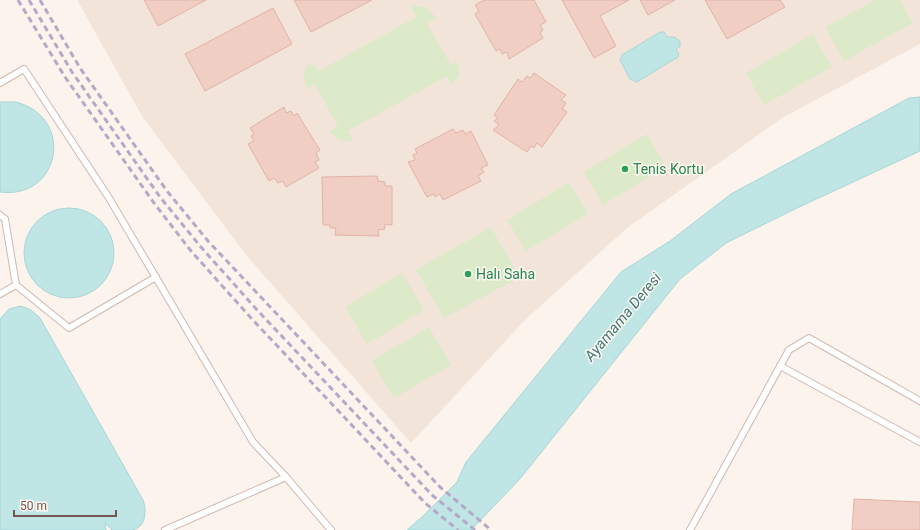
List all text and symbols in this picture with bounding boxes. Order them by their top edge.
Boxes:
place label: Tenis Kortu [633,161,704,177]
marker: Tenis Kortu [620,164,630,174]
place label: Halı Saha [476,266,535,282]
marker: Halı Saha [463,269,473,279]
water label: Ayamama Deresi [580,269,665,366]
scale bar [14,492,116,518]
text: 50 m [20,499,47,513]

